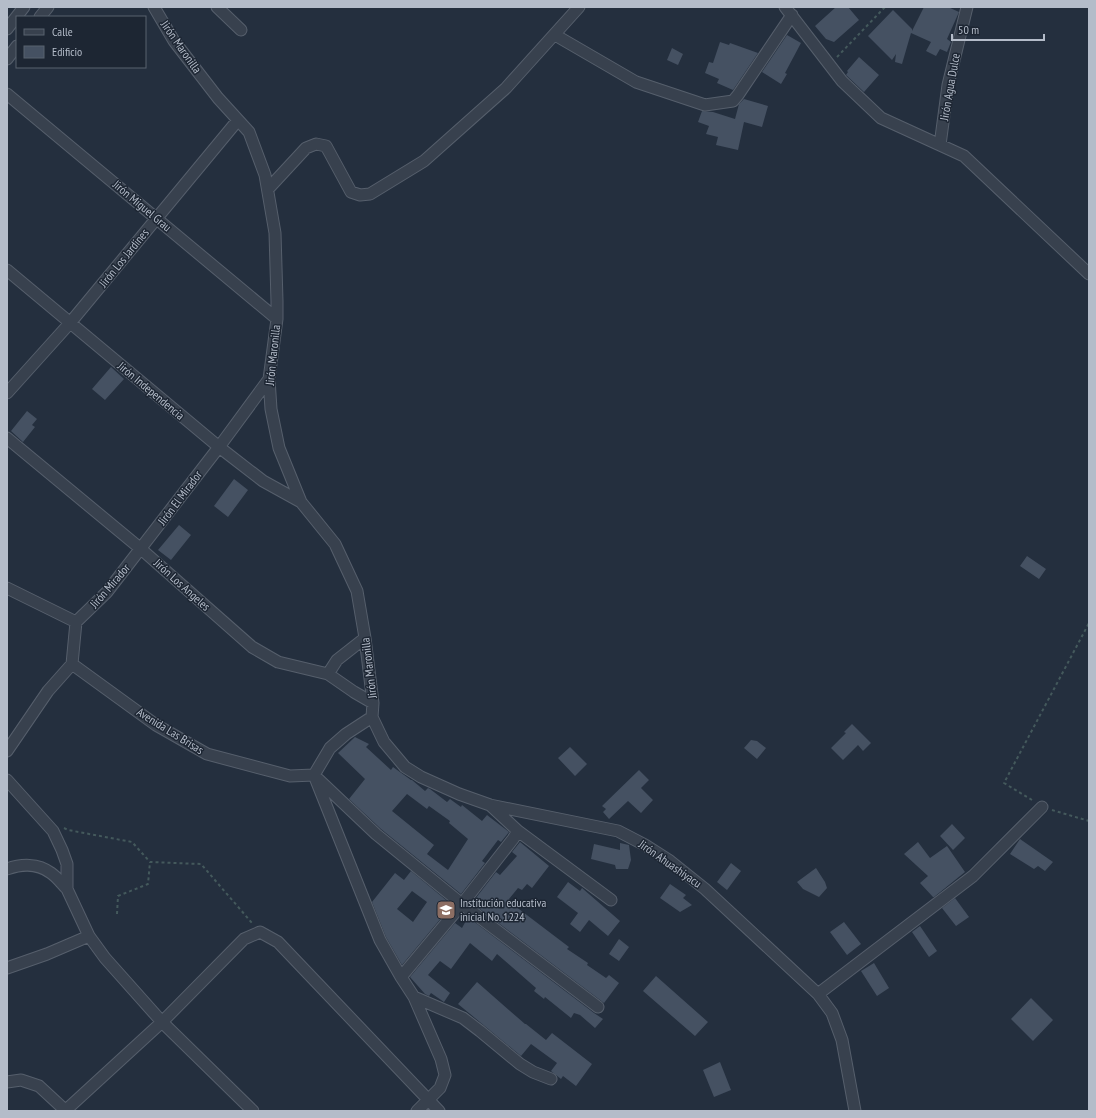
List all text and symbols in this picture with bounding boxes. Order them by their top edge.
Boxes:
legend [16,16,146,68]
scale bar [952,16,1044,42]
street label: Jirón Maronilla [157,17,205,76]
text: 50 m [958,22,979,37]
text: Calle [52,24,73,39]
text: Edificio [52,44,82,59]
street label: Jirón Agua Dulce [936,52,963,123]
street label: Jirón Miguel Grau [109,176,175,234]
street label: Jirón Los Jardines [95,225,152,291]
street label: Jirón Maronilla [262,324,283,387]
street label: Jirón Independencia [114,358,188,423]
street label: Jirón El Mirador [154,467,205,529]
street label: Jirón Los Angeles [150,555,214,614]
street label: Jirón Mirador [86,560,133,612]
street label: Jirón Maronilla [357,637,380,700]
street label: Avenida Las Brisas [134,704,206,757]
street label: Jirón Ahuashiyacu [635,836,705,891]
place label: Institución educativa inicial No. 1224 [460,895,546,924]
school or university icon: Institución educativa inicial No. 1224 [435,899,457,921]

